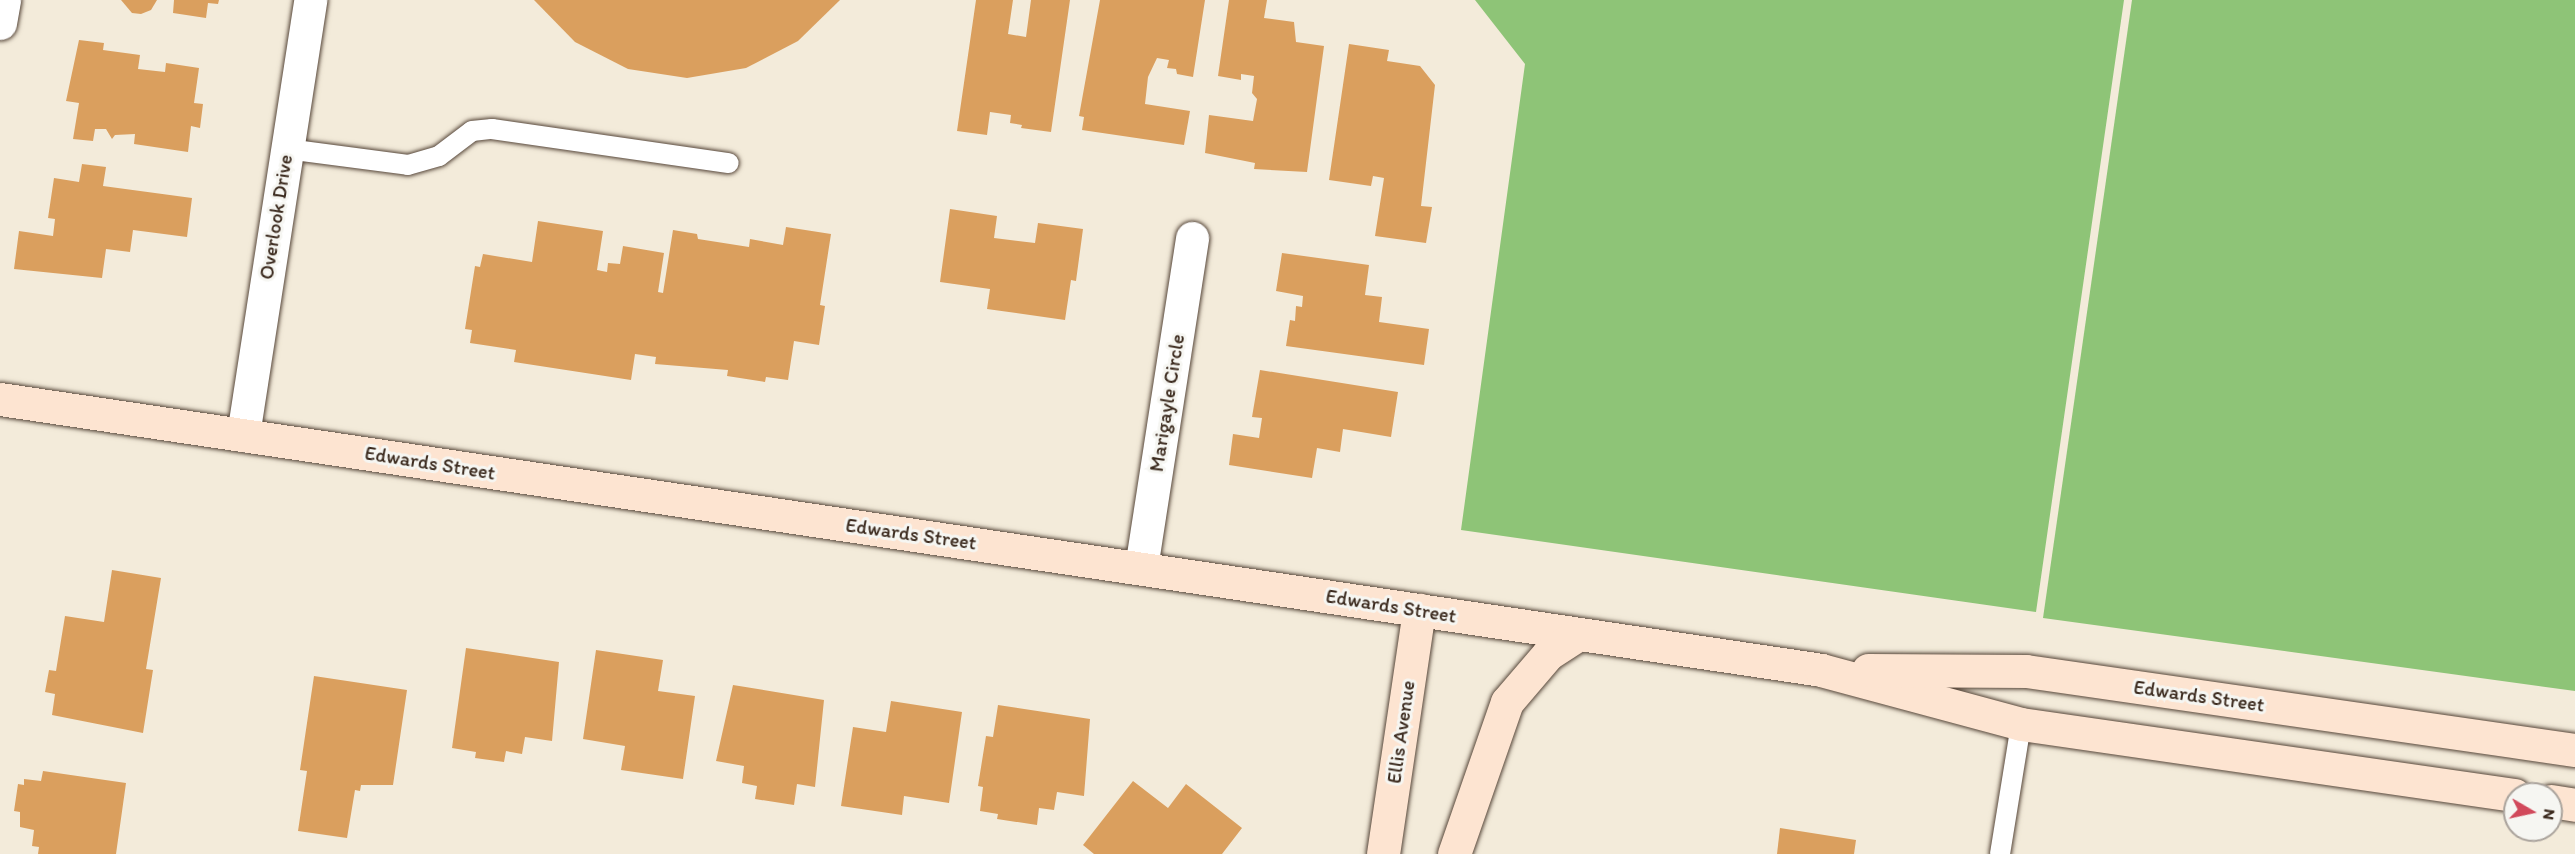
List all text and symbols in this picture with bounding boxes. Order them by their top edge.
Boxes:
street label: Overlook Drive [254,153,298,281]
street label: Marigayle Circle [1144,332,1190,474]
street label: Edwards Street [363,441,497,485]
street label: Edwards Street [844,513,978,555]
street label: Edwards Street [1324,584,1458,628]
street label: Edwards Street [2132,675,2266,717]
street label: Ellis Avenue [1382,679,1420,785]
north arrow [2503,782,2563,842]
text: N [2539,808,2560,821]

